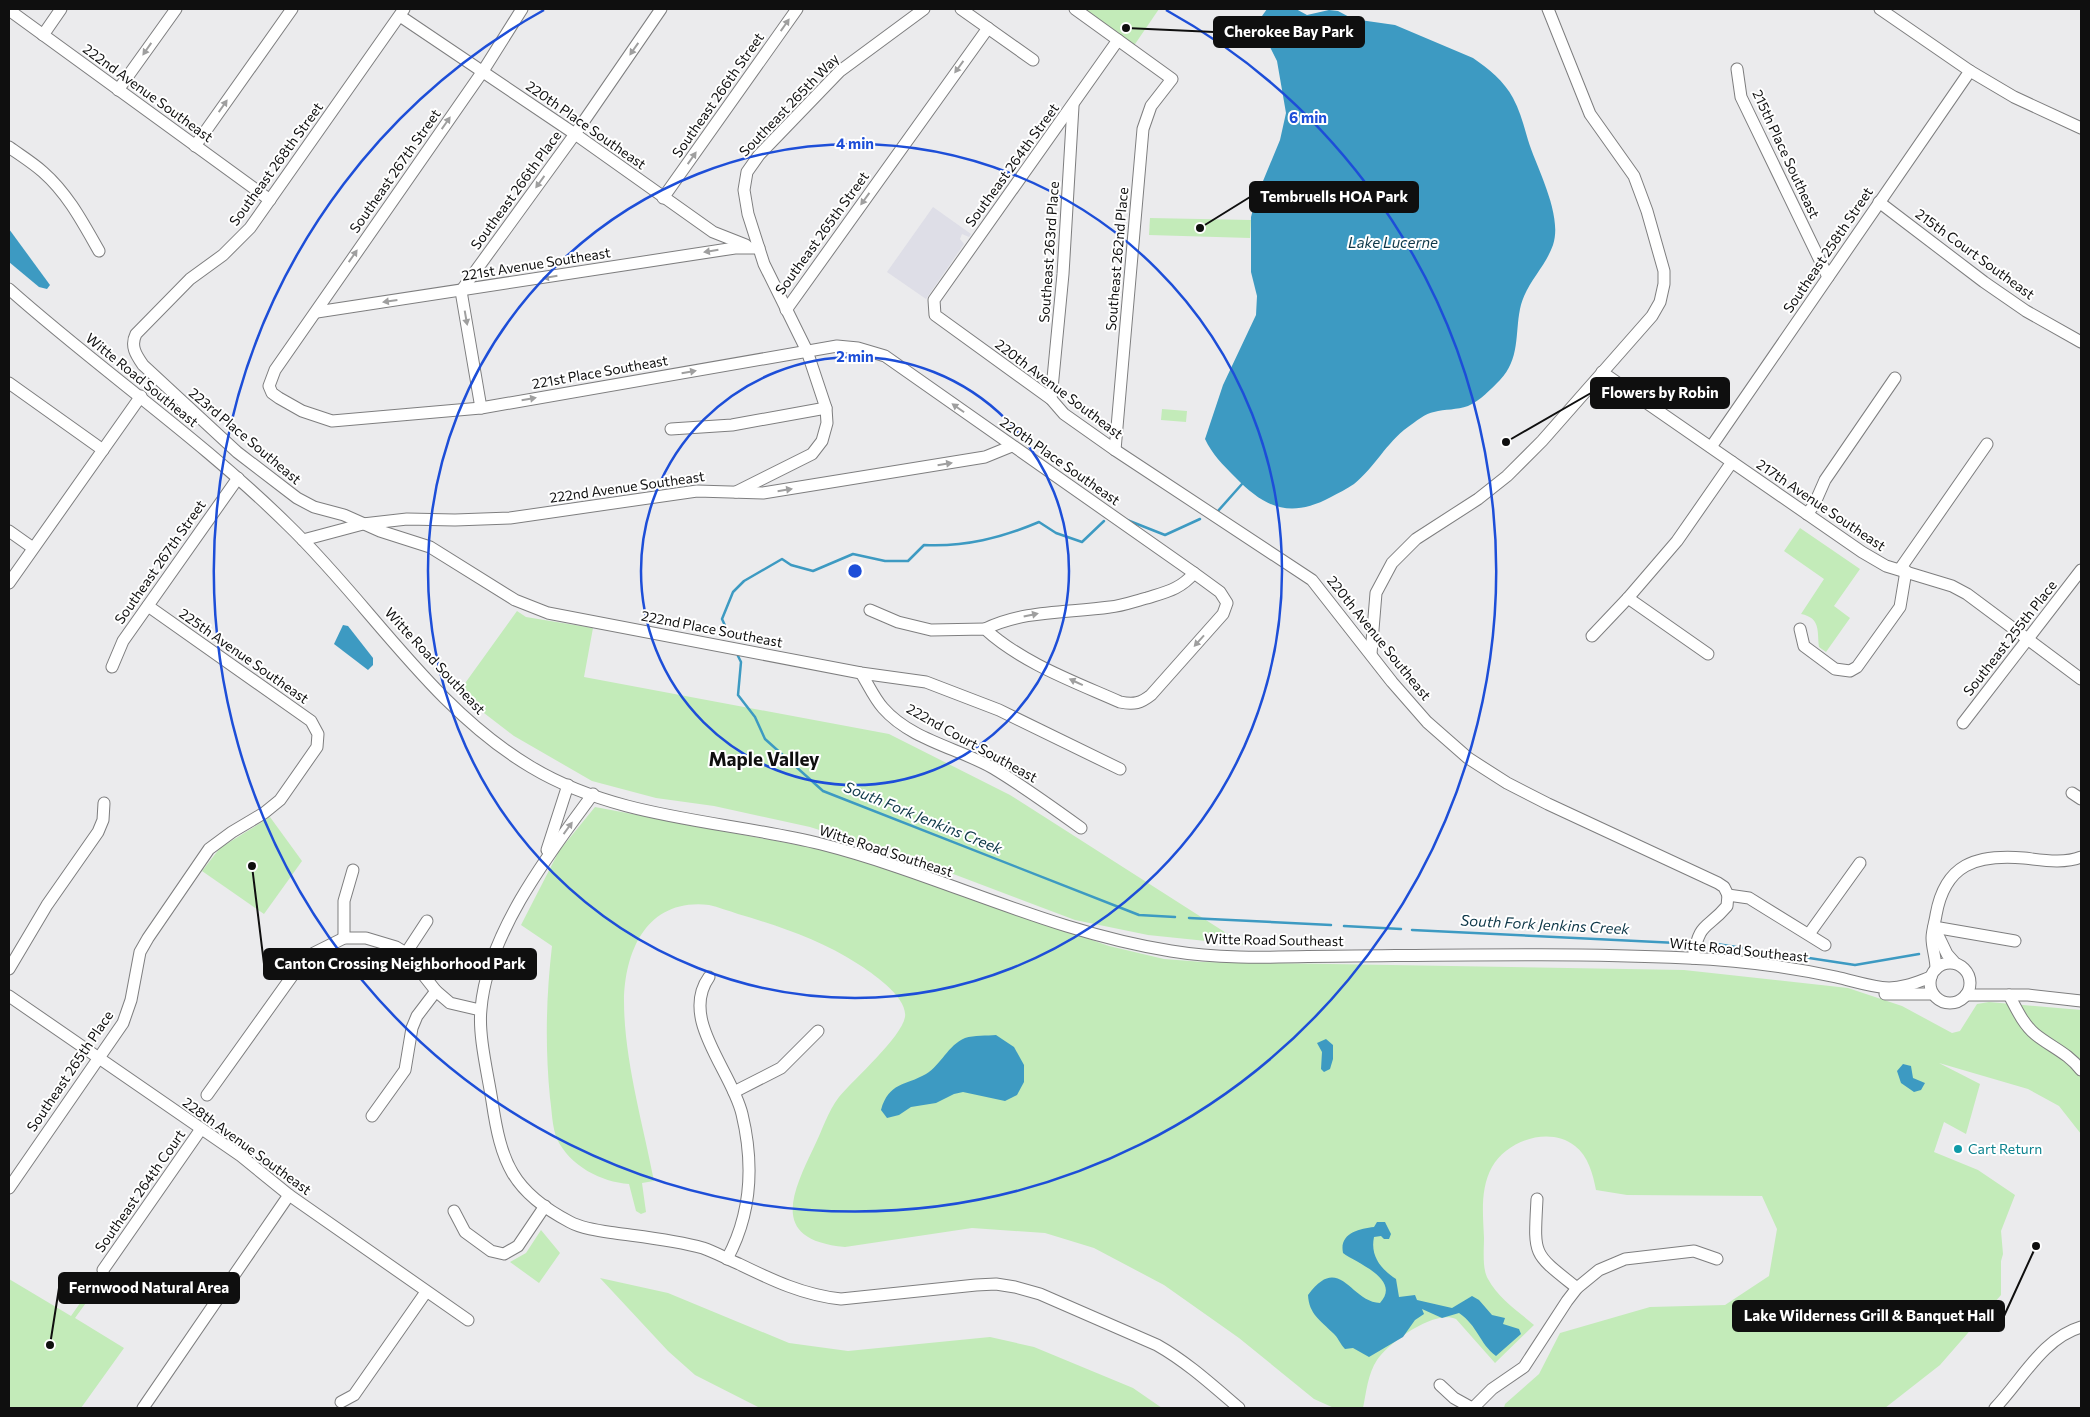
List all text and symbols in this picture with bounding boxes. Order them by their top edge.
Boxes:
callout: Cherokee Bay Park [1214,17,1364,47]
one-way arrow [780,18,790,32]
text: Cherokee Bay Park [1224,22,1354,40]
street label: Southeast 266th Street [668,29,767,160]
street label: 222nd Avenue Southeast [80,40,217,146]
one-way arrow [143,42,153,55]
one-way arrow [629,42,639,56]
street label: Southeast 265th Way [735,50,842,160]
one-way arrow [954,60,964,74]
street label: 220th Place Southeast [523,77,650,173]
street label: 215th Place Southeast [1749,87,1824,221]
street label: Southeast 268th Street [225,98,326,229]
one-way arrow [218,99,228,113]
street label: Southeast 264th Street [961,100,1062,230]
street label: Southeast 267th Street [345,105,444,236]
text: 6 min [1289,108,1327,126]
one-way arrow [441,116,451,130]
street label: Southeast 266th Place [467,127,564,252]
text: 4 min [836,134,874,152]
one-way arrow [686,152,697,165]
street label: Southeast 265th Street [771,168,872,298]
one-way arrow [535,175,545,189]
street label: Southeast 263rd Place [1035,181,1062,323]
callout: Tembruells HOA Park [1250,182,1418,212]
street label: Southeast 258th Street [1779,183,1876,316]
street label: Southeast 262nd Place [1102,186,1131,332]
text: Tembruells HOA Park [1260,187,1408,205]
one-way arrow [860,192,870,206]
street label: 215th Court Southeast [1912,205,2038,303]
water label: Lake Lucerne [1348,233,1438,251]
street label: 221st Avenue Southeast [460,243,612,284]
one-way arrow [702,248,718,256]
one-way arrow [348,249,358,263]
one-way arrow [542,273,558,281]
one-way arrow [381,298,397,306]
one-way arrow [462,311,470,327]
street label: Witte Road Southeast [83,329,202,430]
street label: 220th Avenue Southeast [992,335,1127,442]
text: 2 min [836,347,874,365]
street label: 221st Place Southeast [531,351,670,392]
one-way arrow [681,367,697,375]
callout: Flowers by Robin [1591,378,1729,408]
text: Flowers by Robin [1601,383,1719,401]
street label: 223rd Place Southeast [186,384,305,488]
one-way arrow [521,395,537,403]
one-way arrow [951,403,964,413]
street label: 220th Place Southeast [997,413,1124,509]
street label: 217th Avenue Southeast [1754,455,1889,554]
one-way arrow [937,459,953,467]
street label: 222nd Avenue Southeast [548,467,706,506]
one-way arrow [777,485,793,493]
street label: Southeast 267th Street [110,496,209,627]
centre of rings [846,562,864,580]
street label: 220th Avenue Southeast [1324,572,1435,704]
street label: Southeast 255th Place [1959,577,2060,699]
street label: 225th Avenue Southeast [176,604,313,707]
street label: Witte Road Southeast [382,604,489,718]
street label: 222nd Place Southeast [640,606,784,651]
one-way arrow [1024,611,1040,619]
one-way arrow [1193,635,1204,648]
one-way arrow [1069,678,1083,686]
street label: 222nd Court Southeast [904,700,1041,786]
district label: Maple Valley [708,747,820,770]
water label: South Fork Jenkins Creek [842,777,1006,857]
one-way arrow [563,821,573,835]
street label: Witte Road Southeast [817,821,955,880]
water label: South Fork Jenkins Creek [1460,911,1631,937]
street label: Witte Road Southeast [1204,930,1344,949]
street label: Witte Road Southeast [1669,934,1810,965]
callout: Canton Crossing Neighborhood Park [264,949,536,979]
text: Canton Crossing Neighborhood Park [274,954,526,972]
street label: Southeast 265th Place [23,1007,116,1134]
street label: 228th Avenue Southeast [180,1093,315,1198]
street label: Southeast 264th Court [91,1126,189,1255]
place label: Cart Return [1968,1140,2042,1157]
marker: Cart Return [1952,1143,1964,1155]
callout: Fernwood Natural Area [59,1273,239,1303]
text: Fernwood Natural Area [69,1278,229,1296]
callout: Lake Wilderness Grill & Banquet Hall [1733,1301,2004,1331]
text: Lake Wilderness Grill & Banquet Hall [1744,1306,1994,1324]

